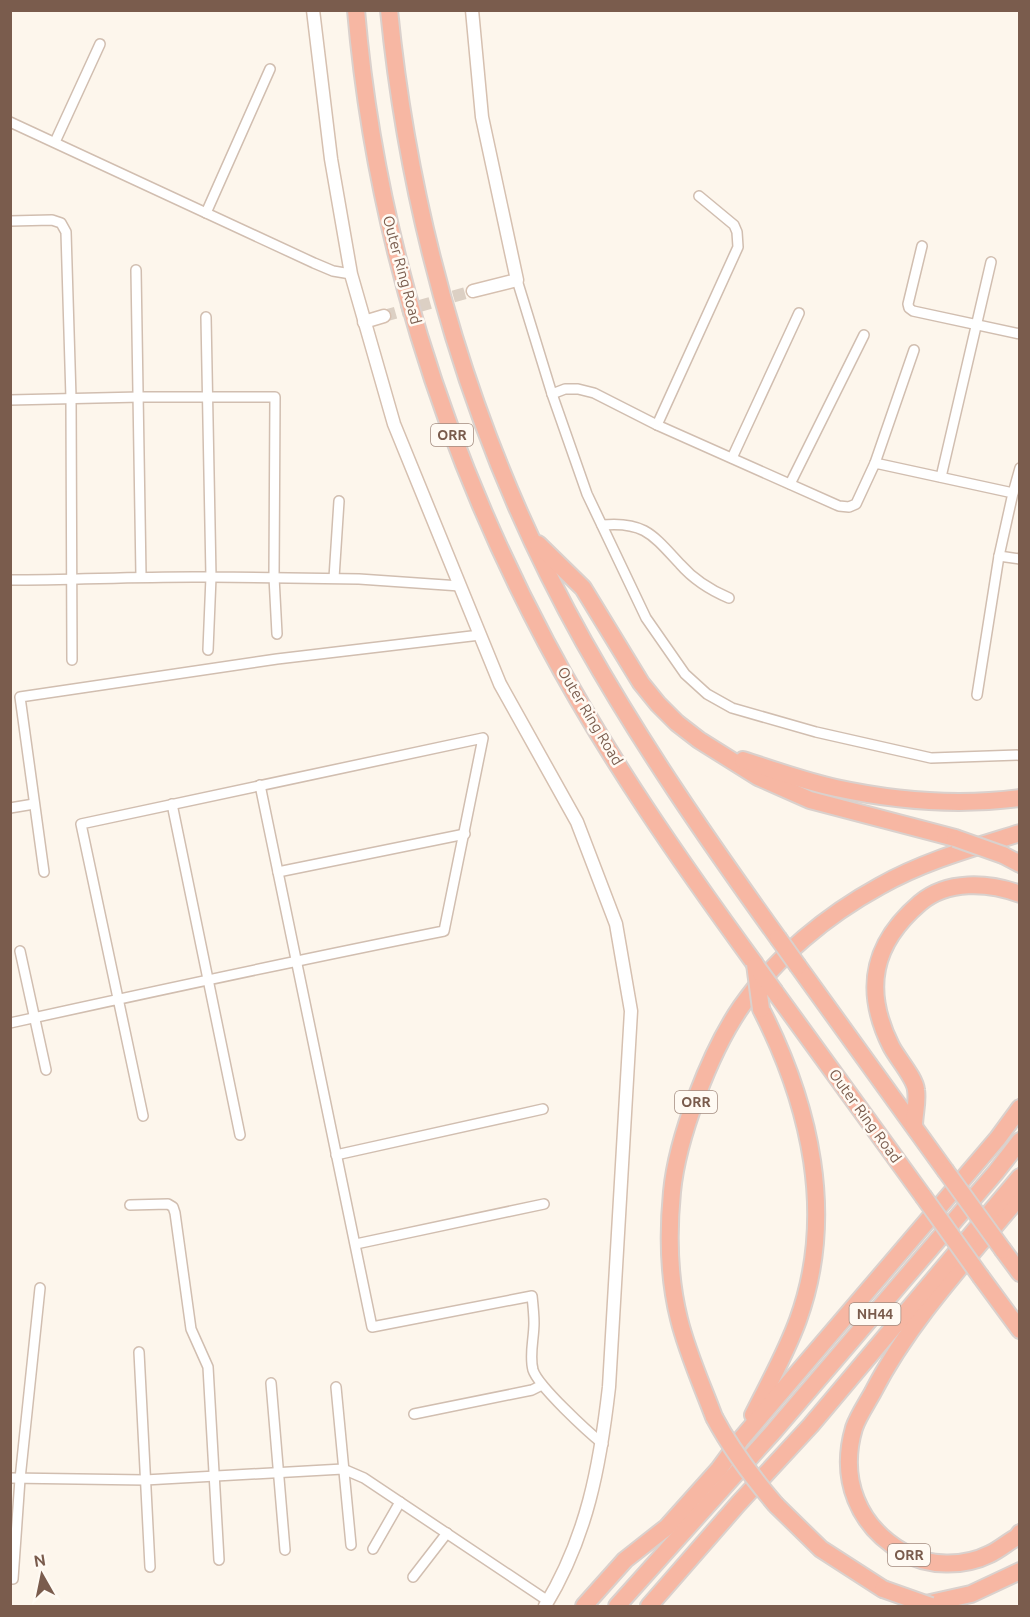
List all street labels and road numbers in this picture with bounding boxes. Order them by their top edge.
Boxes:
street label: Outer Ring Road [380,214,425,326]
road number: ORR [431,424,473,446]
street label: Outer Ring Road [554,663,626,768]
street label: Outer Ring Road [826,1066,905,1166]
road number: ORR [675,1091,717,1113]
road number: NH44 [850,1303,900,1325]
road number: ORR [888,1544,930,1566]

